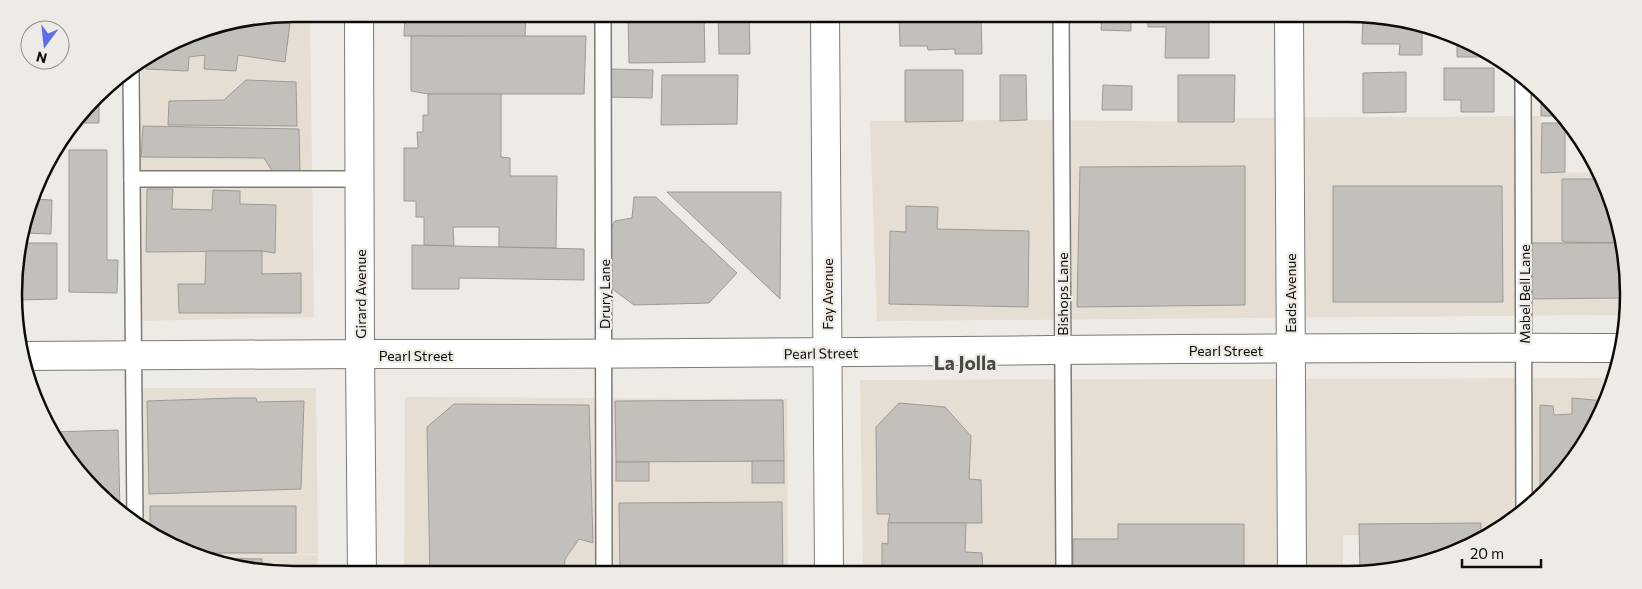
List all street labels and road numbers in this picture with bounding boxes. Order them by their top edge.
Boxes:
street label: Mabel Bell Lane [1516,244,1533,344]
street label: Girard Avenue [352,249,369,339]
street label: Bishops Lane [1054,252,1071,336]
street label: Eads Avenue [1282,253,1299,333]
street label: Fay Avenue [819,258,836,330]
street label: Drury Lane [596,259,613,329]
street label: Pearl Street [1189,342,1264,359]
street label: Pearl Street [784,344,859,362]
street label: Pearl Street [379,347,454,364]

